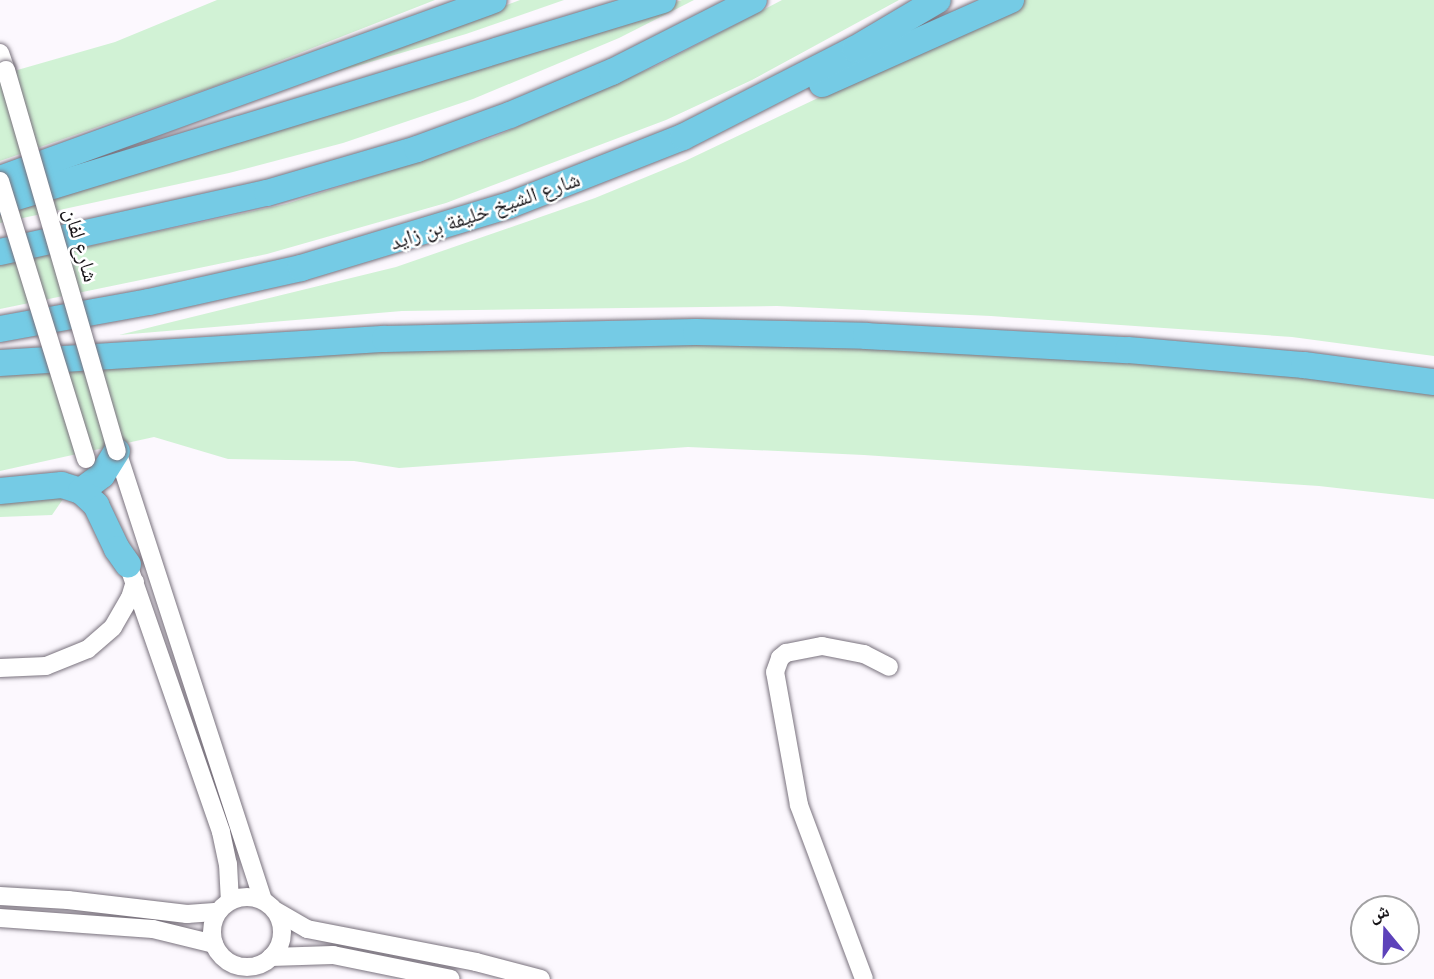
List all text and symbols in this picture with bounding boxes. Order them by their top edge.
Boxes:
street label: شارع الشيخ خليفة بن زايد [387,167,583,255]
street label: شارع لفان [58,205,104,285]
north arrow [1350,895,1420,965]
text: ش [1365,897,1392,927]

